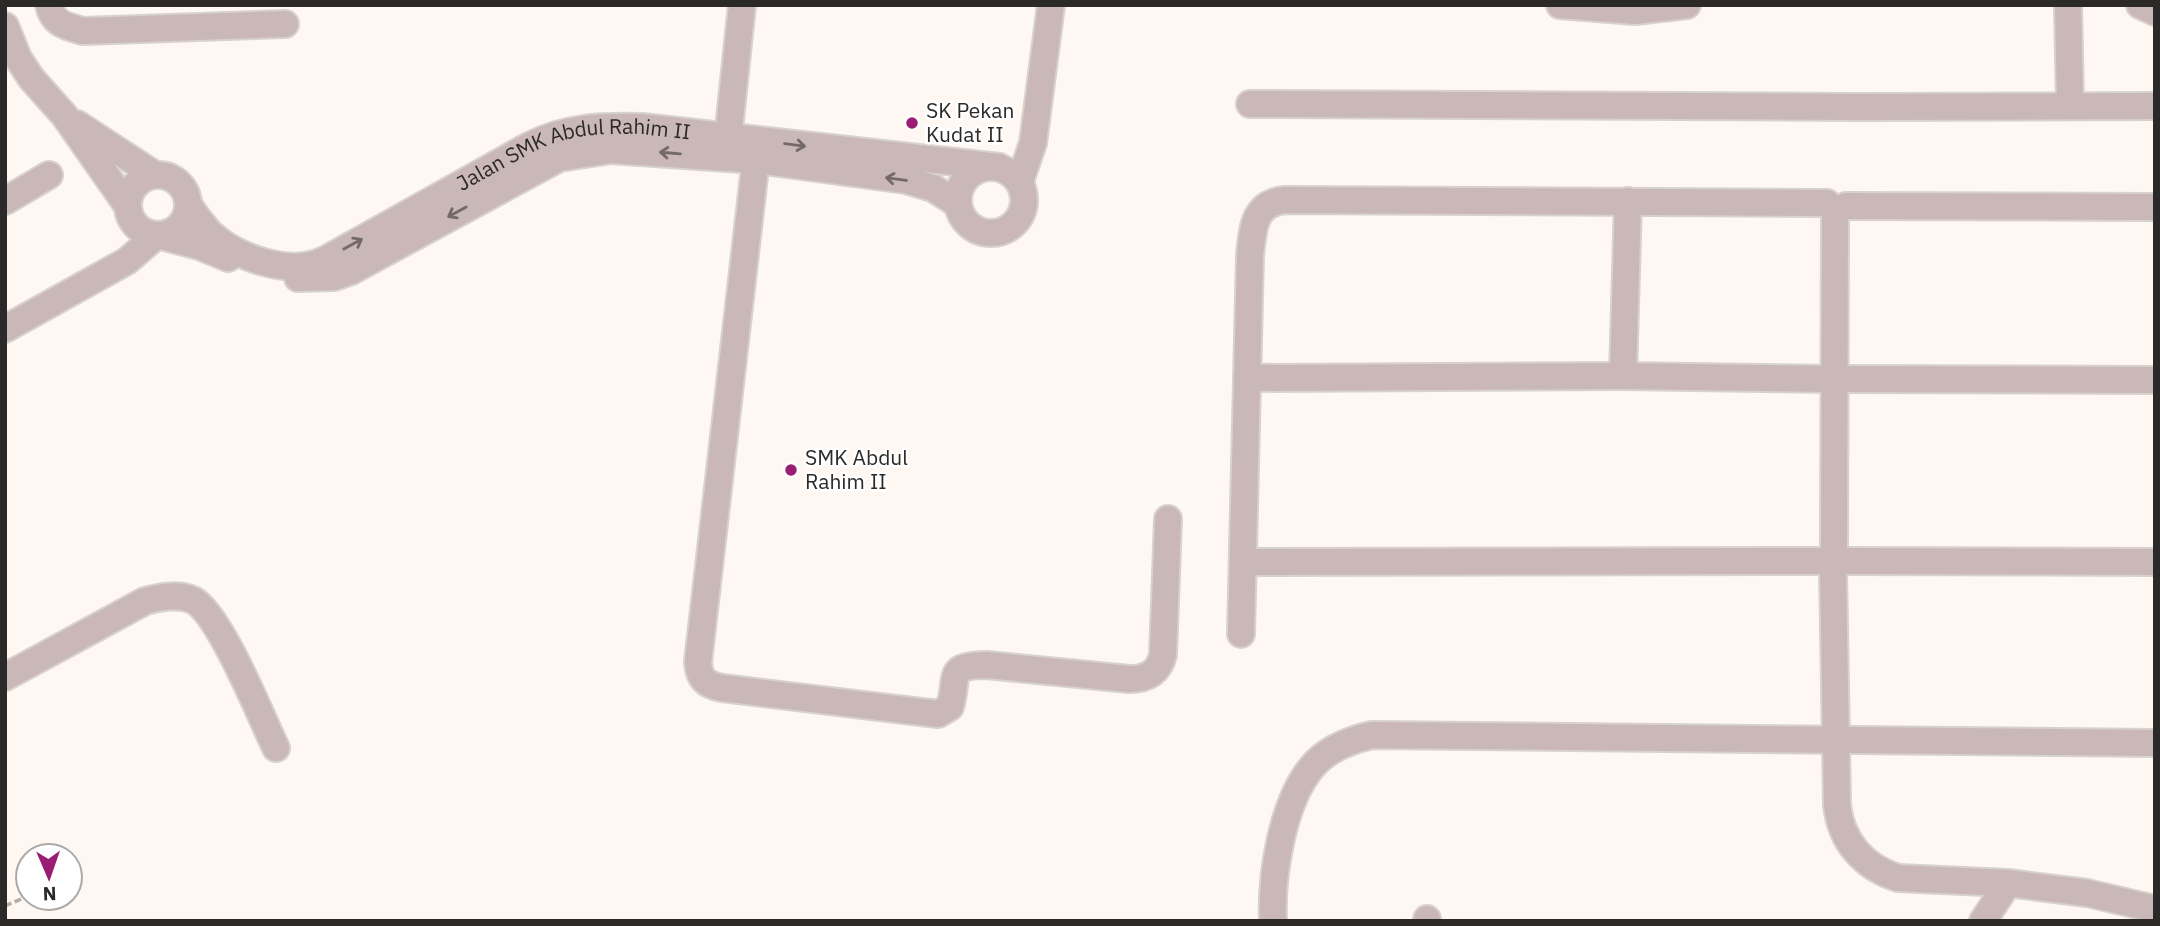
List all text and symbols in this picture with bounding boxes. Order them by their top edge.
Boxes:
place label: SK Pekan Kudat II [926,96,1014,148]
street label: Jalan SMK Abdul Rahim II [451,112,692,197]
marker: SK Pekan Kudat II [904,115,920,131]
one-way arrow [784,139,806,152]
one-way arrow [660,146,682,159]
one-way arrow [885,172,908,185]
one-way arrow [447,206,468,219]
one-way arrow [342,237,363,250]
place label: SMK Abdul Rahim II [805,443,908,495]
marker: SMK Abdul Rahim II [783,462,799,478]
north arrow [14,842,84,912]
text: N [42,882,57,906]

